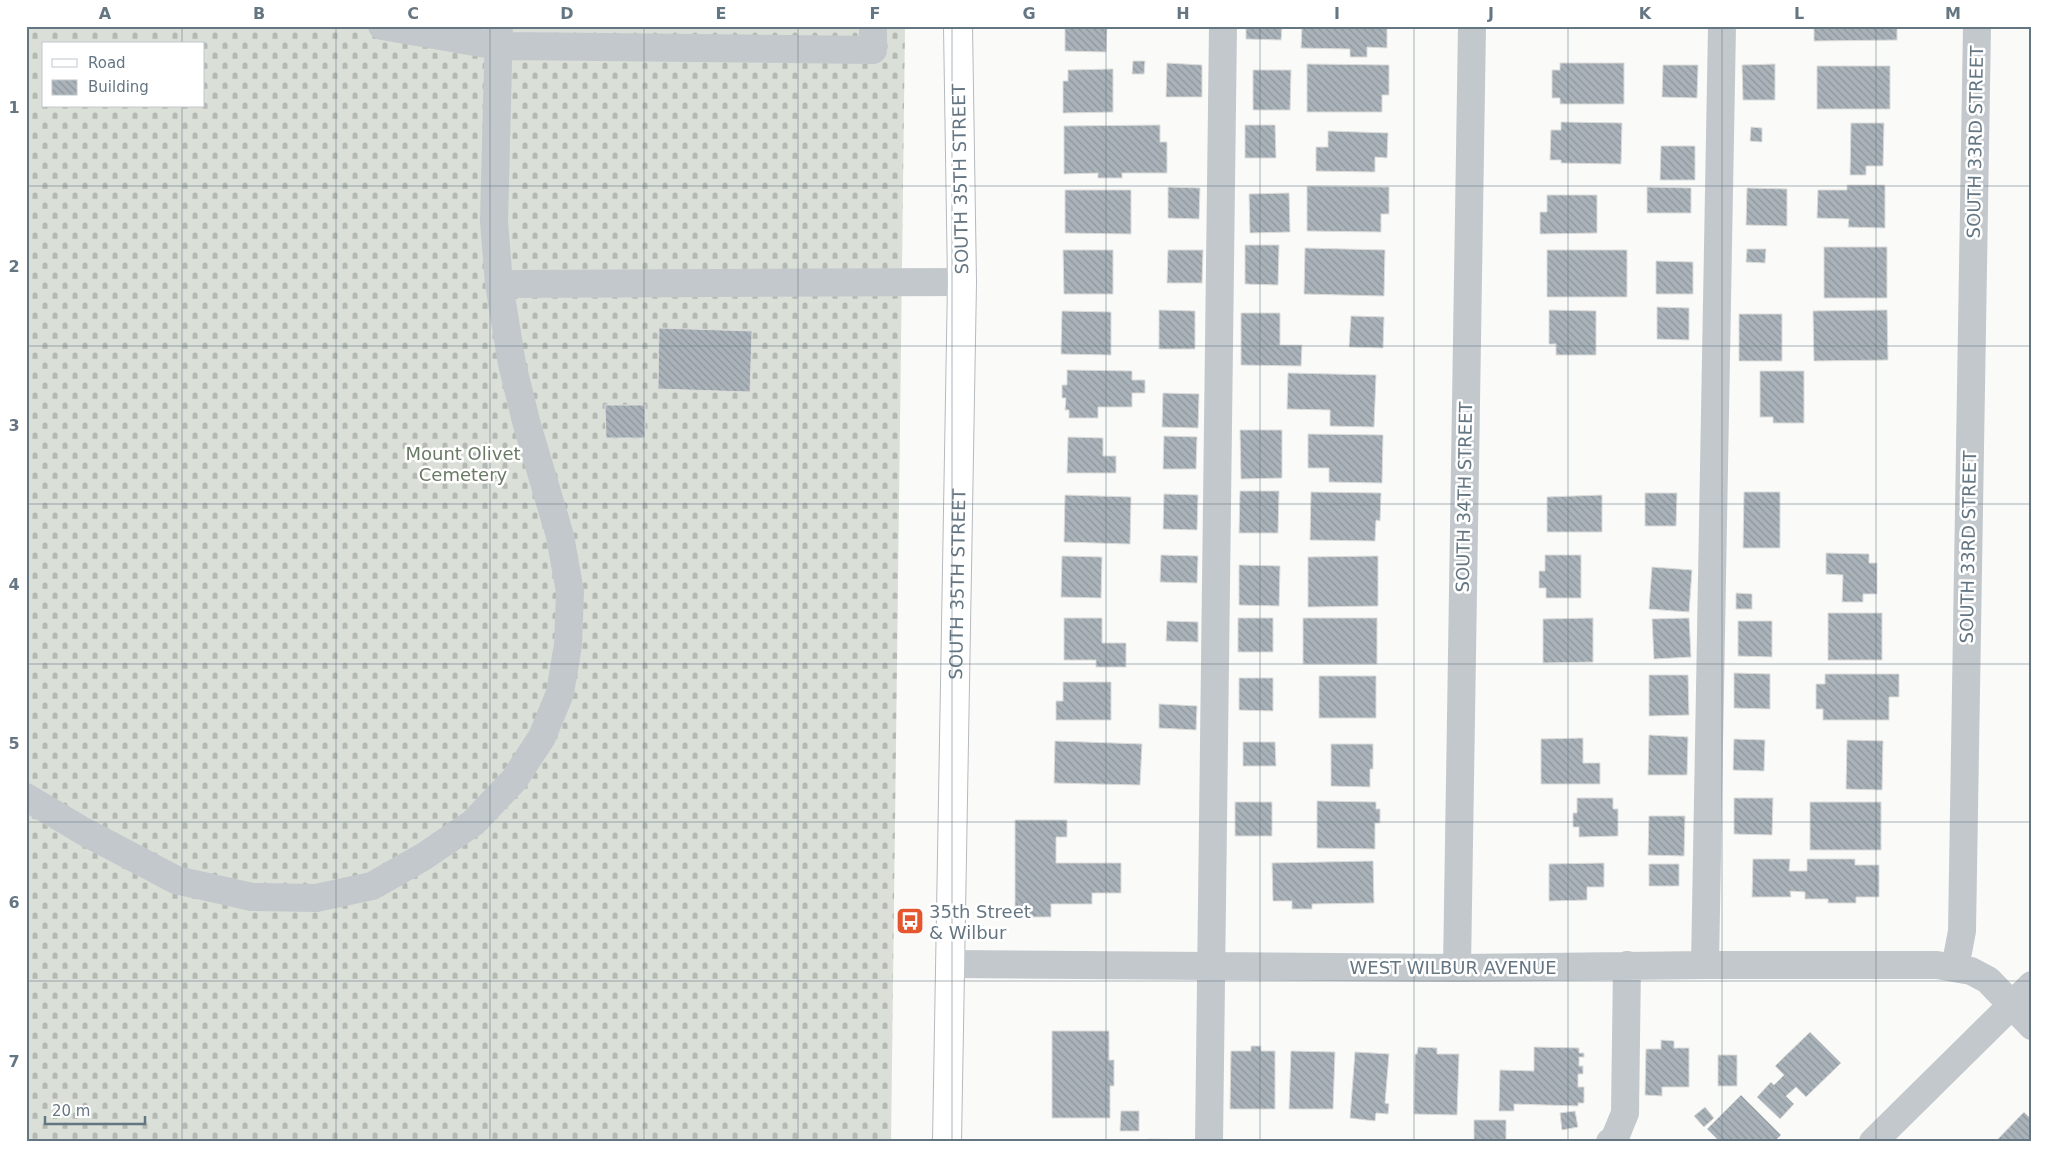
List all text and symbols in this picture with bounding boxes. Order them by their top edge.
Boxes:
text: A [99,4,112,23]
text: B [253,4,265,23]
text: C [407,4,419,23]
text: D [560,4,574,23]
text: E [716,4,726,23]
text: F [870,4,880,23]
text: G [1022,4,1036,23]
text: H [1176,4,1190,23]
text: I [1334,4,1340,23]
text: J [1487,4,1494,23]
text: K [1639,4,1652,23]
text: L [1794,4,1804,23]
text: M [1945,4,1961,23]
legend [42,42,205,108]
street label: SOUTH 33RD STREET [1963,44,1987,239]
text: Road [88,54,126,72]
text: Building [88,78,149,96]
street label: SOUTH 35TH STREET [948,82,972,275]
text: 1 [8,98,20,117]
text: 2 [8,257,20,276]
street label: SOUTH 34TH STREET [1452,400,1476,593]
text: 3 [8,416,20,435]
park label: Mount Olivet Cemetery [405,443,521,485]
street label: SOUTH 33RD STREET [1956,449,1980,644]
street label: SOUTH 35TH STREET [945,487,969,680]
text: 4 [8,575,20,594]
text: 5 [8,734,20,753]
text: 6 [8,893,20,912]
place label: 35th Street & Wilbur [929,901,1031,943]
bus stop icon: 35th Street & Wilbur [895,906,925,936]
street label: WEST WILBUR AVENUE [1349,957,1557,978]
text: 7 [8,1052,20,1071]
scale bar [45,1093,145,1125]
text: 20 m [52,1102,90,1120]

